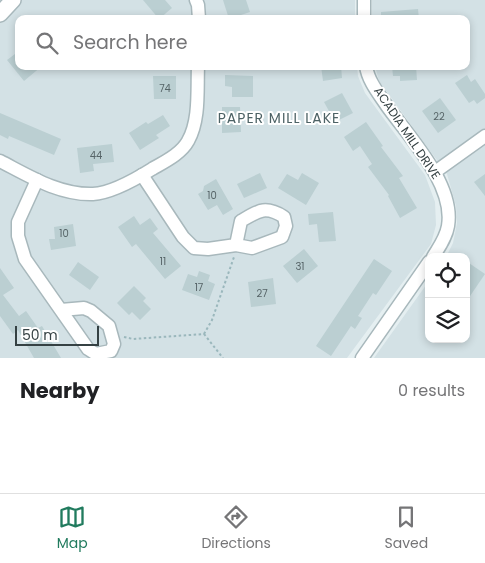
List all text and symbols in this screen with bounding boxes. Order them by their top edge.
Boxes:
search box [15,15,470,70]
icon: search [33,29,61,57]
text: Search here [73,29,187,56]
house number: 74 [159,81,171,96]
street label: ACADIA MILL DRIVE [370,83,445,182]
district label: PAPER MILL LAKE [218,108,340,128]
house number: 22 [433,109,445,124]
house number: 44 [90,148,102,163]
house number: 10 [207,188,217,203]
house number: 10 [59,226,69,241]
map controls [425,253,470,343]
button: locate [425,253,470,298]
house number: 11 [160,254,166,269]
house number: 31 [295,259,305,274]
house number: 17 [195,280,204,295]
house number: 27 [256,286,268,301]
button: layers [425,298,470,343]
scale bar [15,323,99,346]
text: 50 m [22,325,58,345]
text: Nearby [20,376,100,405]
text: 0 results [398,379,465,402]
tab: Map [57,503,88,554]
tab: Directions [201,503,271,554]
tab: Saved [384,503,428,554]

